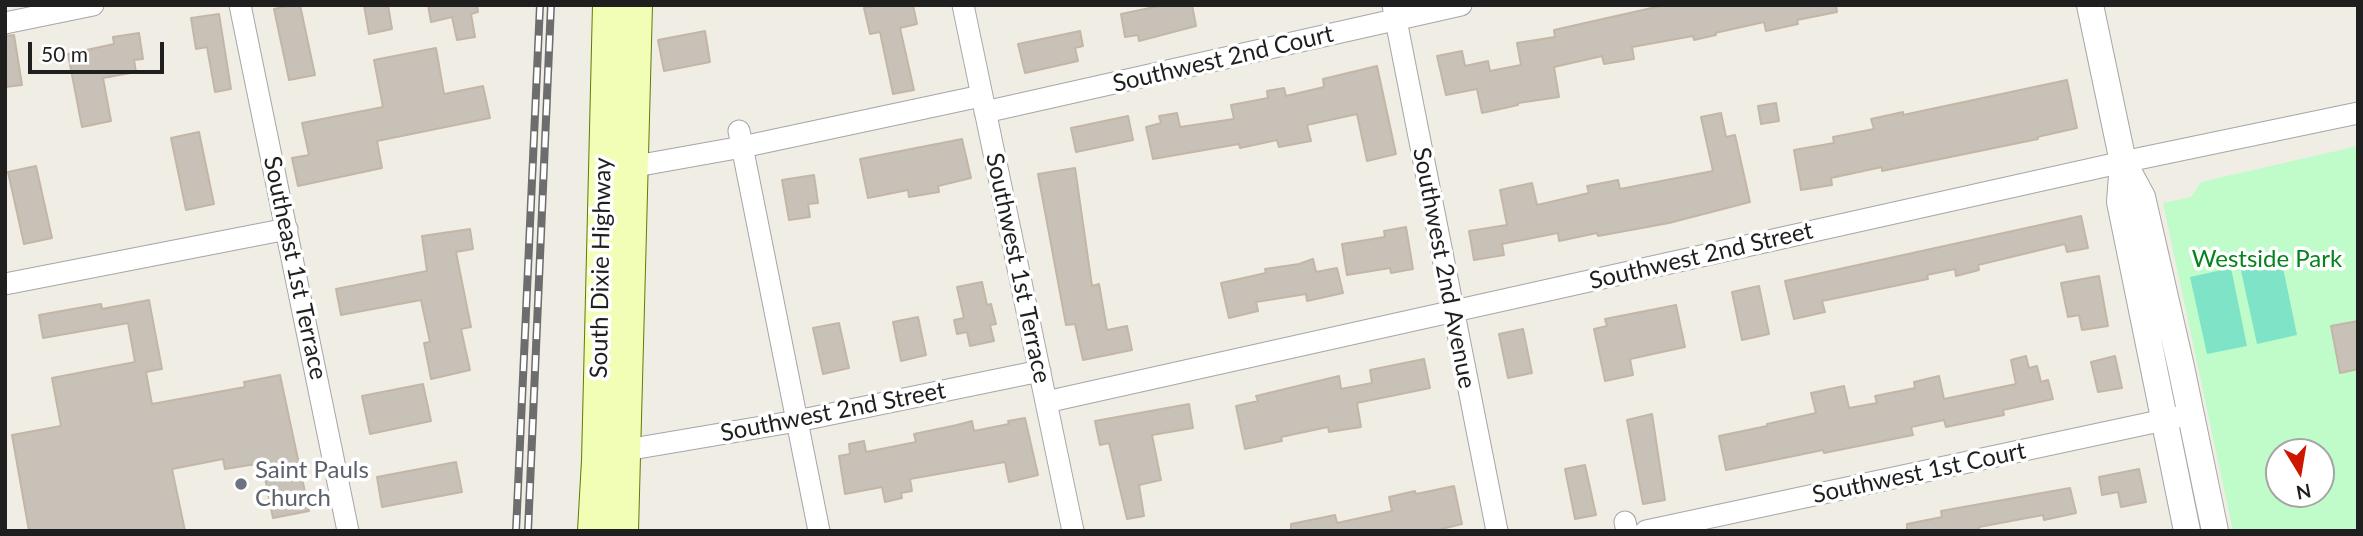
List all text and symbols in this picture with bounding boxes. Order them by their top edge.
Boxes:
street label: Southwest 2nd Court [1110,20,1336,98]
scale bar [32,28,168,72]
text: 50 m [41,41,88,66]
street label: Southwest 2nd Avenue [1407,145,1481,391]
street label: Southwest 1st Terrace [980,150,1056,386]
street label: Southeast 1st Terrace [257,154,333,382]
street label: South Dixie Highway [585,157,617,379]
street label: Southwest 2nd Street [1586,216,1816,296]
park label: Westside Park [2192,245,2342,273]
street label: Southwest 2nd Street [718,376,948,448]
street label: Southwest 1st Court [1810,436,2028,510]
north arrow [2265,438,2335,508]
place label: Saint Pauls Church [255,456,369,512]
marker: Saint Pauls Church [233,476,249,492]
text: N [2294,479,2313,505]

